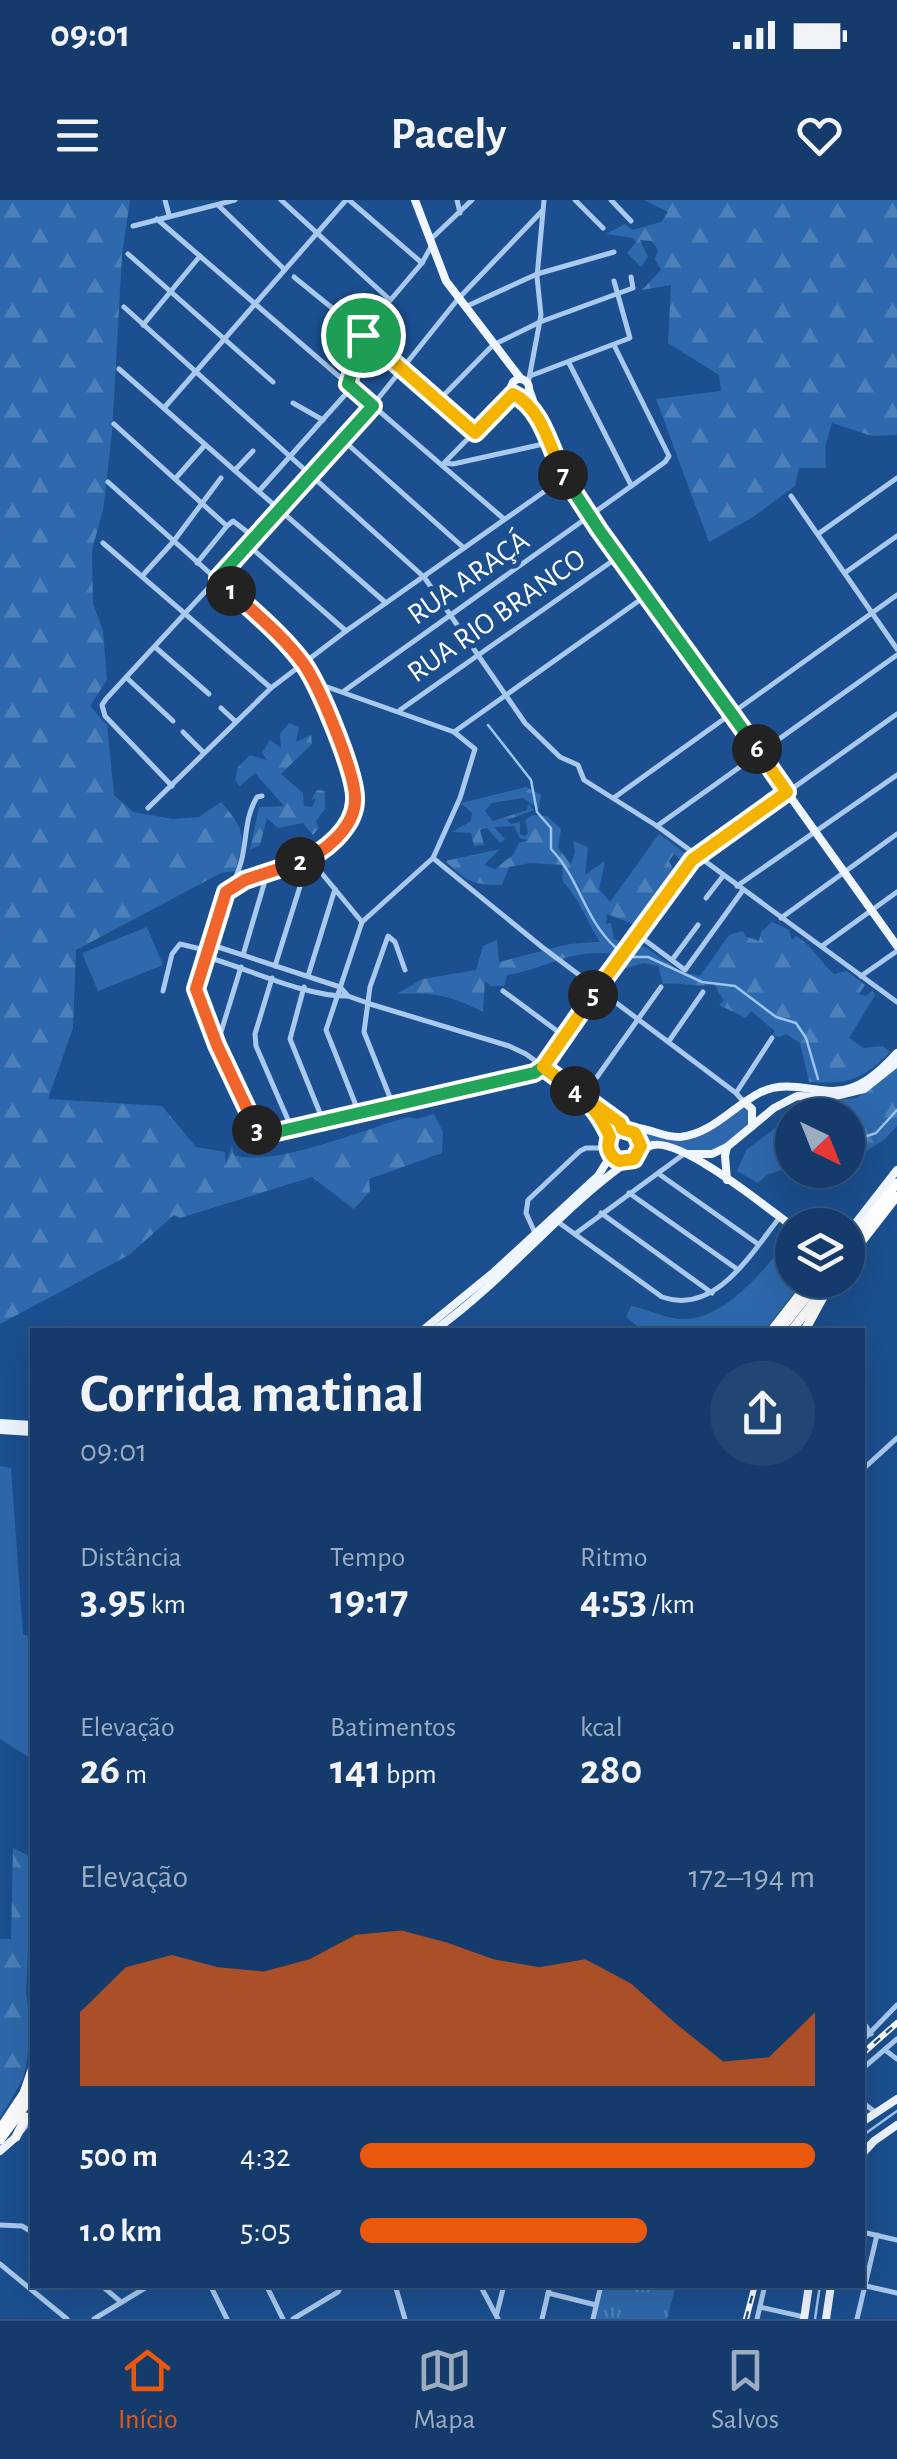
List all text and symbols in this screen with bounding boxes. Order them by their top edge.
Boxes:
text: 09:01 [50,16,130,54]
icon: menu [50,108,105,163]
icon: heart [792,108,847,163]
text: Pacely [391,112,506,157]
pin [321,293,406,378]
icon: arrive [336,308,391,363]
pin: 7 [538,450,588,500]
text: 7 [557,461,569,489]
street label: RUA ARAÇÁ [401,524,535,630]
street label: RUA RIO BRANCO [402,543,591,688]
pin: 1 [206,566,256,616]
text: 1 [226,577,236,605]
pin: 6 [732,724,782,774]
text: 6 [750,735,764,763]
pin: 2 [275,837,325,887]
text: 2 [293,848,307,876]
pin: 5 [568,970,618,1020]
text: 5 [587,981,599,1009]
pin: 4 [550,1066,600,1116]
text: 4 [568,1077,582,1105]
north arrow [775,1098,865,1188]
map controls [775,1098,865,1298]
pin: 3 [232,1105,282,1155]
text: 3 [251,1116,263,1144]
button: layers [775,1208,865,1298]
button: share [710,1361,815,1466]
text: Corrida matinal [80,1367,425,1422]
text: 09:01 [80,1435,147,1467]
text: Distância [80,1544,182,1572]
text: Tempo [330,1544,405,1572]
text: Ritmo [580,1544,647,1572]
text: 3.95 [80,1579,146,1621]
text: 19:17 [330,1579,408,1621]
text: 4:53 [580,1579,647,1621]
text: km [146,1591,186,1619]
text: /km [647,1591,695,1619]
text: Elevação [80,1714,175,1742]
text: Batimentos [330,1714,456,1742]
text: kcal [580,1714,623,1742]
text: 26 [80,1749,120,1791]
text: 141 [330,1749,381,1791]
text: 280 [580,1749,642,1791]
text: m [120,1761,147,1789]
text: bpm [381,1761,437,1789]
text: Elevação [80,1861,188,1893]
text: 172–194 m [689,1861,815,1893]
text: 500 m [80,2140,158,2172]
text: 4:32 [240,2140,290,2172]
text: 1.0 km [80,2215,162,2247]
text: 5:05 [240,2215,291,2247]
tab: Início [118,2343,178,2437]
tab: Mapa [413,2343,475,2437]
tab: Salvos [711,2343,779,2437]

